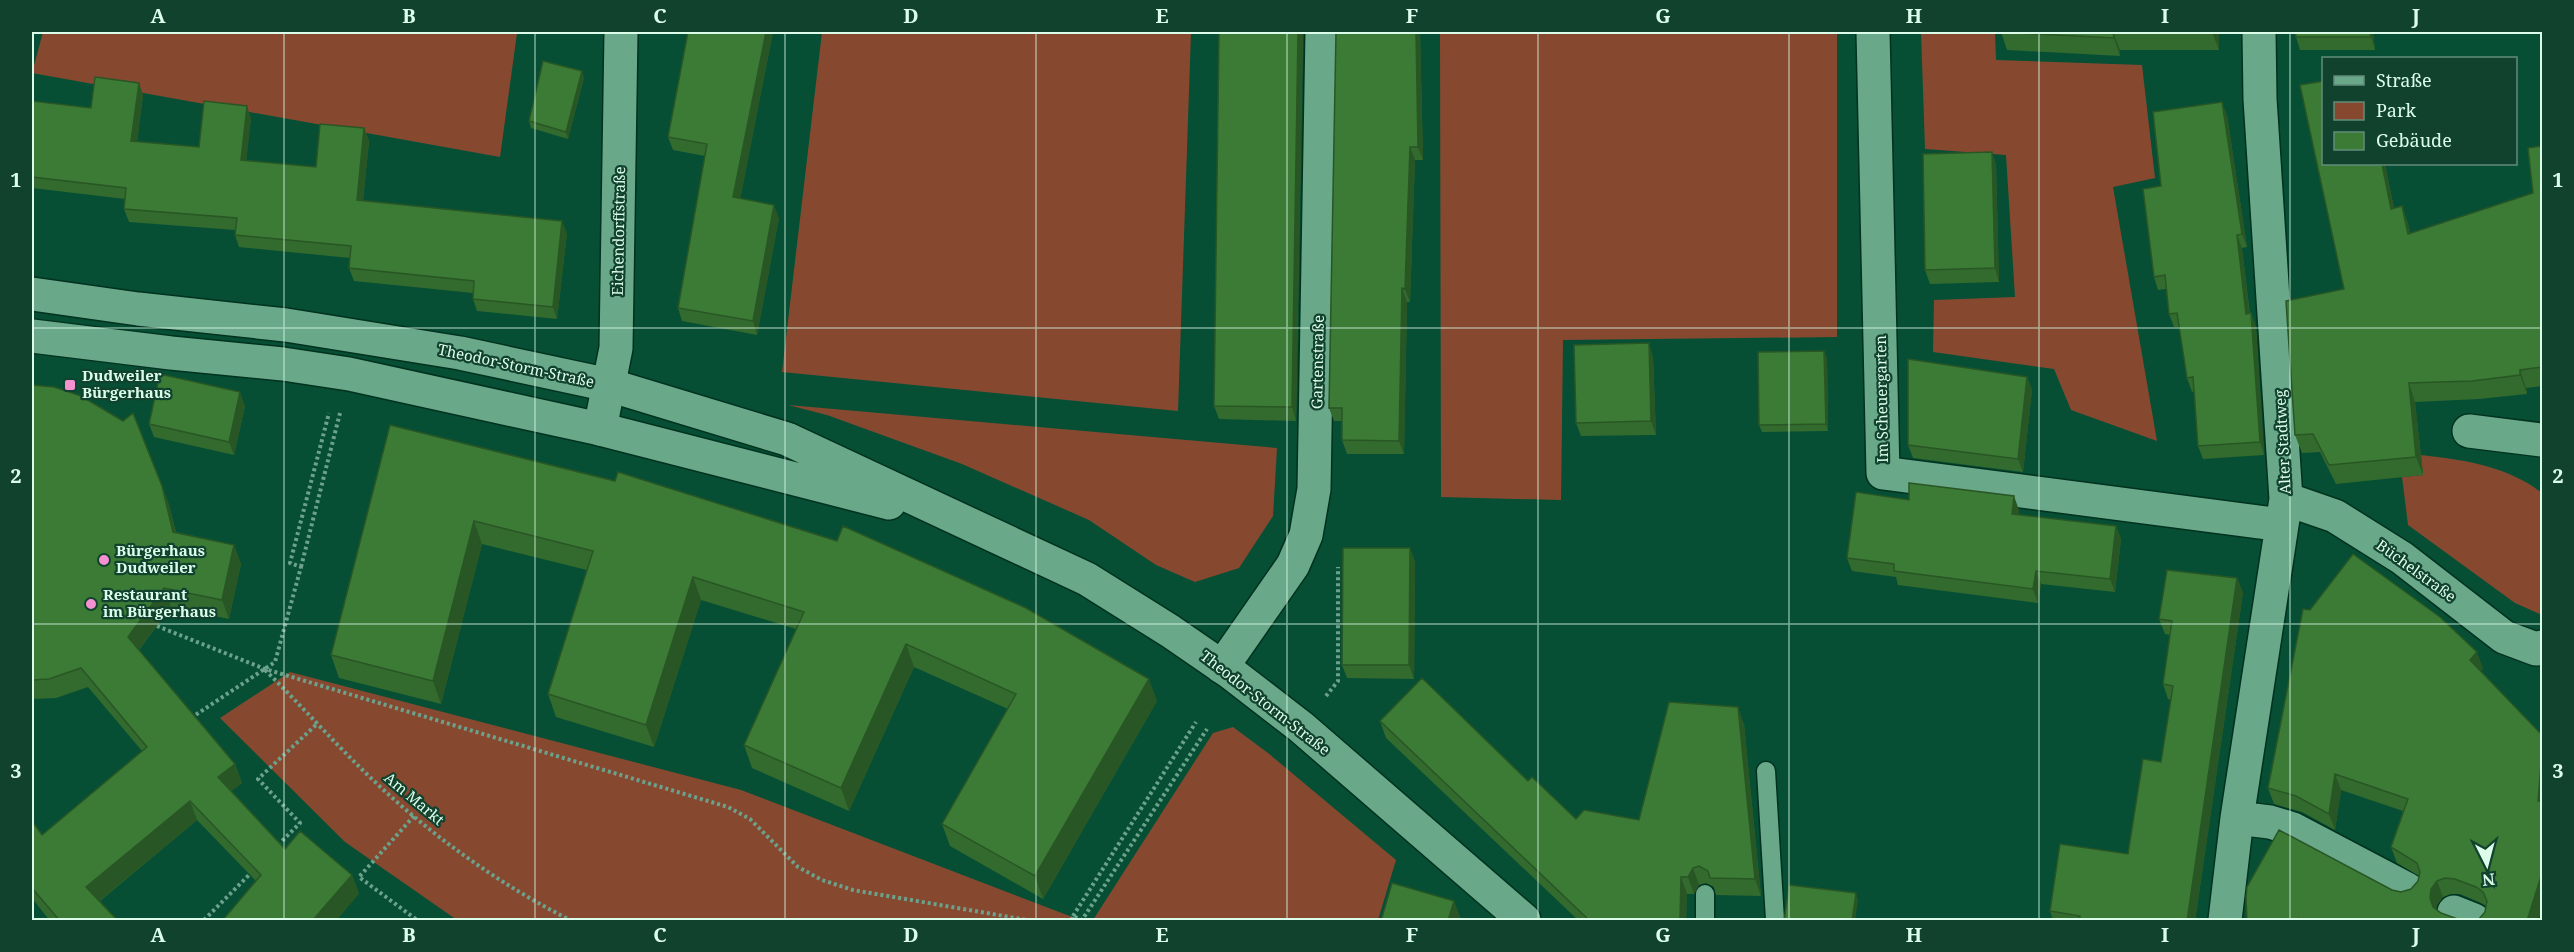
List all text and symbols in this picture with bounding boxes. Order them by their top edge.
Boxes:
text: A [150,2,166,29]
text: B [402,2,416,29]
text: C [653,2,667,29]
text: D [903,2,919,29]
text: E [1155,2,1169,29]
text: F [1406,2,1418,29]
text: G [1655,2,1671,29]
text: H [1906,2,1922,29]
text: I [2161,2,2169,29]
text: J [2411,2,2420,29]
legend [2322,57,2517,165]
text: Straße [2376,68,2432,92]
text: Park [2376,98,2416,122]
text: Gebäude [2376,128,2452,152]
text: 1 [10,166,22,193]
street label: Eichendorffstraße [607,166,629,296]
text: 1 [2552,166,2564,193]
street label: Gartenstraße [1306,315,1328,409]
street label: Im Scheuergarten [1870,335,1892,463]
street label: Theodor-Storm-Straße [436,339,596,391]
place label: Dudweiler Bürgerhaus [82,365,171,402]
marker: Dudweiler Bürgerhaus [63,378,77,392]
street label: Alter Stadtweg [2269,389,2295,495]
text: 2 [10,462,22,489]
text: 2 [2552,462,2564,489]
street label: Büchelstraße [2373,535,2460,606]
place label: Bürgerhaus Dudweiler [116,540,205,577]
marker: Bürgerhaus Dudweiler [97,553,111,567]
place label: Restaurant im Bürgerhaus [103,584,216,621]
marker: Restaurant im Bürgerhaus [84,597,98,611]
street label: Theodor-Storm-Straße [1197,645,1335,759]
text: 3 [10,757,22,784]
text: 3 [2552,757,2564,784]
street label: Am Markt [381,767,449,829]
north arrow [2457,835,2517,895]
text: N [2481,868,2496,892]
text: A [150,921,166,948]
text: B [402,921,416,948]
text: C [653,921,667,948]
text: D [903,921,919,948]
text: E [1155,921,1169,948]
text: F [1406,921,1418,948]
text: G [1655,921,1671,948]
text: H [1906,921,1922,948]
text: I [2161,921,2169,948]
text: J [2411,921,2420,948]

